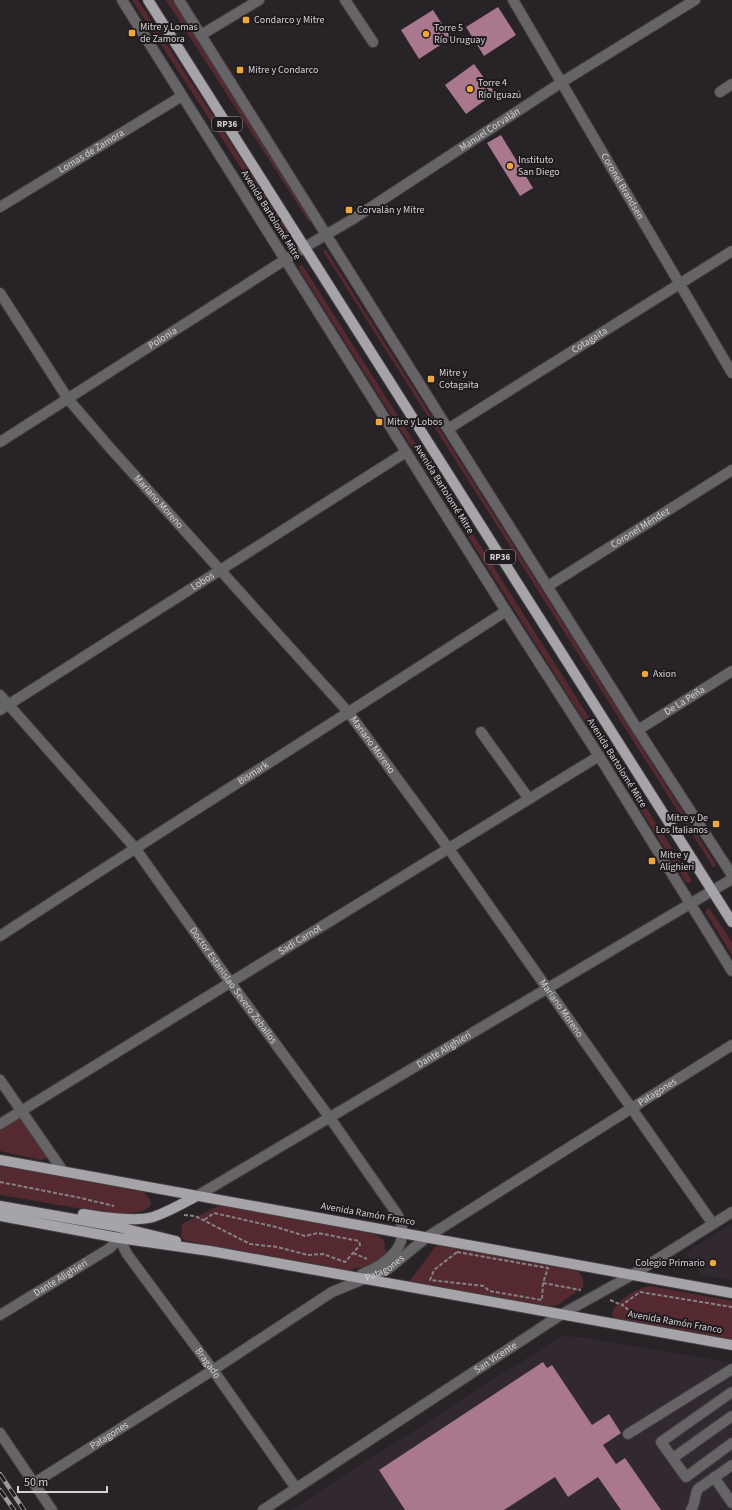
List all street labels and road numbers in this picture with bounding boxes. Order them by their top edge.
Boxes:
street label: Manuel Corvalán [456,104,523,155]
road number: RP36 [212,117,242,131]
street label: Lomas de Zamora [56,126,127,177]
street label: Coronel Brandsen [597,150,647,222]
street label: Avenida Bartolomé Mitre [238,168,304,262]
street label: Polonia [145,324,180,353]
street label: Cotagaita [569,324,610,357]
street label: Avenida Bartolomé Mitre [411,442,477,536]
street label: Mariano Moreno [131,472,187,532]
street label: Coronel Méndez [608,504,672,552]
road number: RP36 [485,550,515,564]
street label: Lobos [188,569,217,594]
street label: De La Peña [661,683,708,719]
street label: Mariano Moreno [347,713,398,777]
street label: Avenida Bartolomé Mitre [584,716,650,810]
street label: Bismark [235,758,271,788]
street label: Sadi Carnot [275,921,325,958]
street label: Doctor Estanislao Severo Zeballos [186,924,280,1047]
street label: Mariano Moreno [536,976,587,1040]
street label: Dante Alighieri [414,1028,474,1071]
street label: Patagones [635,1075,679,1110]
street label: Avenida Ramón Franco [320,1199,416,1229]
street label: Patagones [363,1251,407,1285]
street label: Dante Alighieri [31,1256,90,1300]
street label: Avenida Ramón Franco [627,1307,723,1337]
street label: San Vicente [471,1338,520,1377]
street label: Bragado [192,1345,224,1381]
street label: Patagones [87,1418,131,1453]

